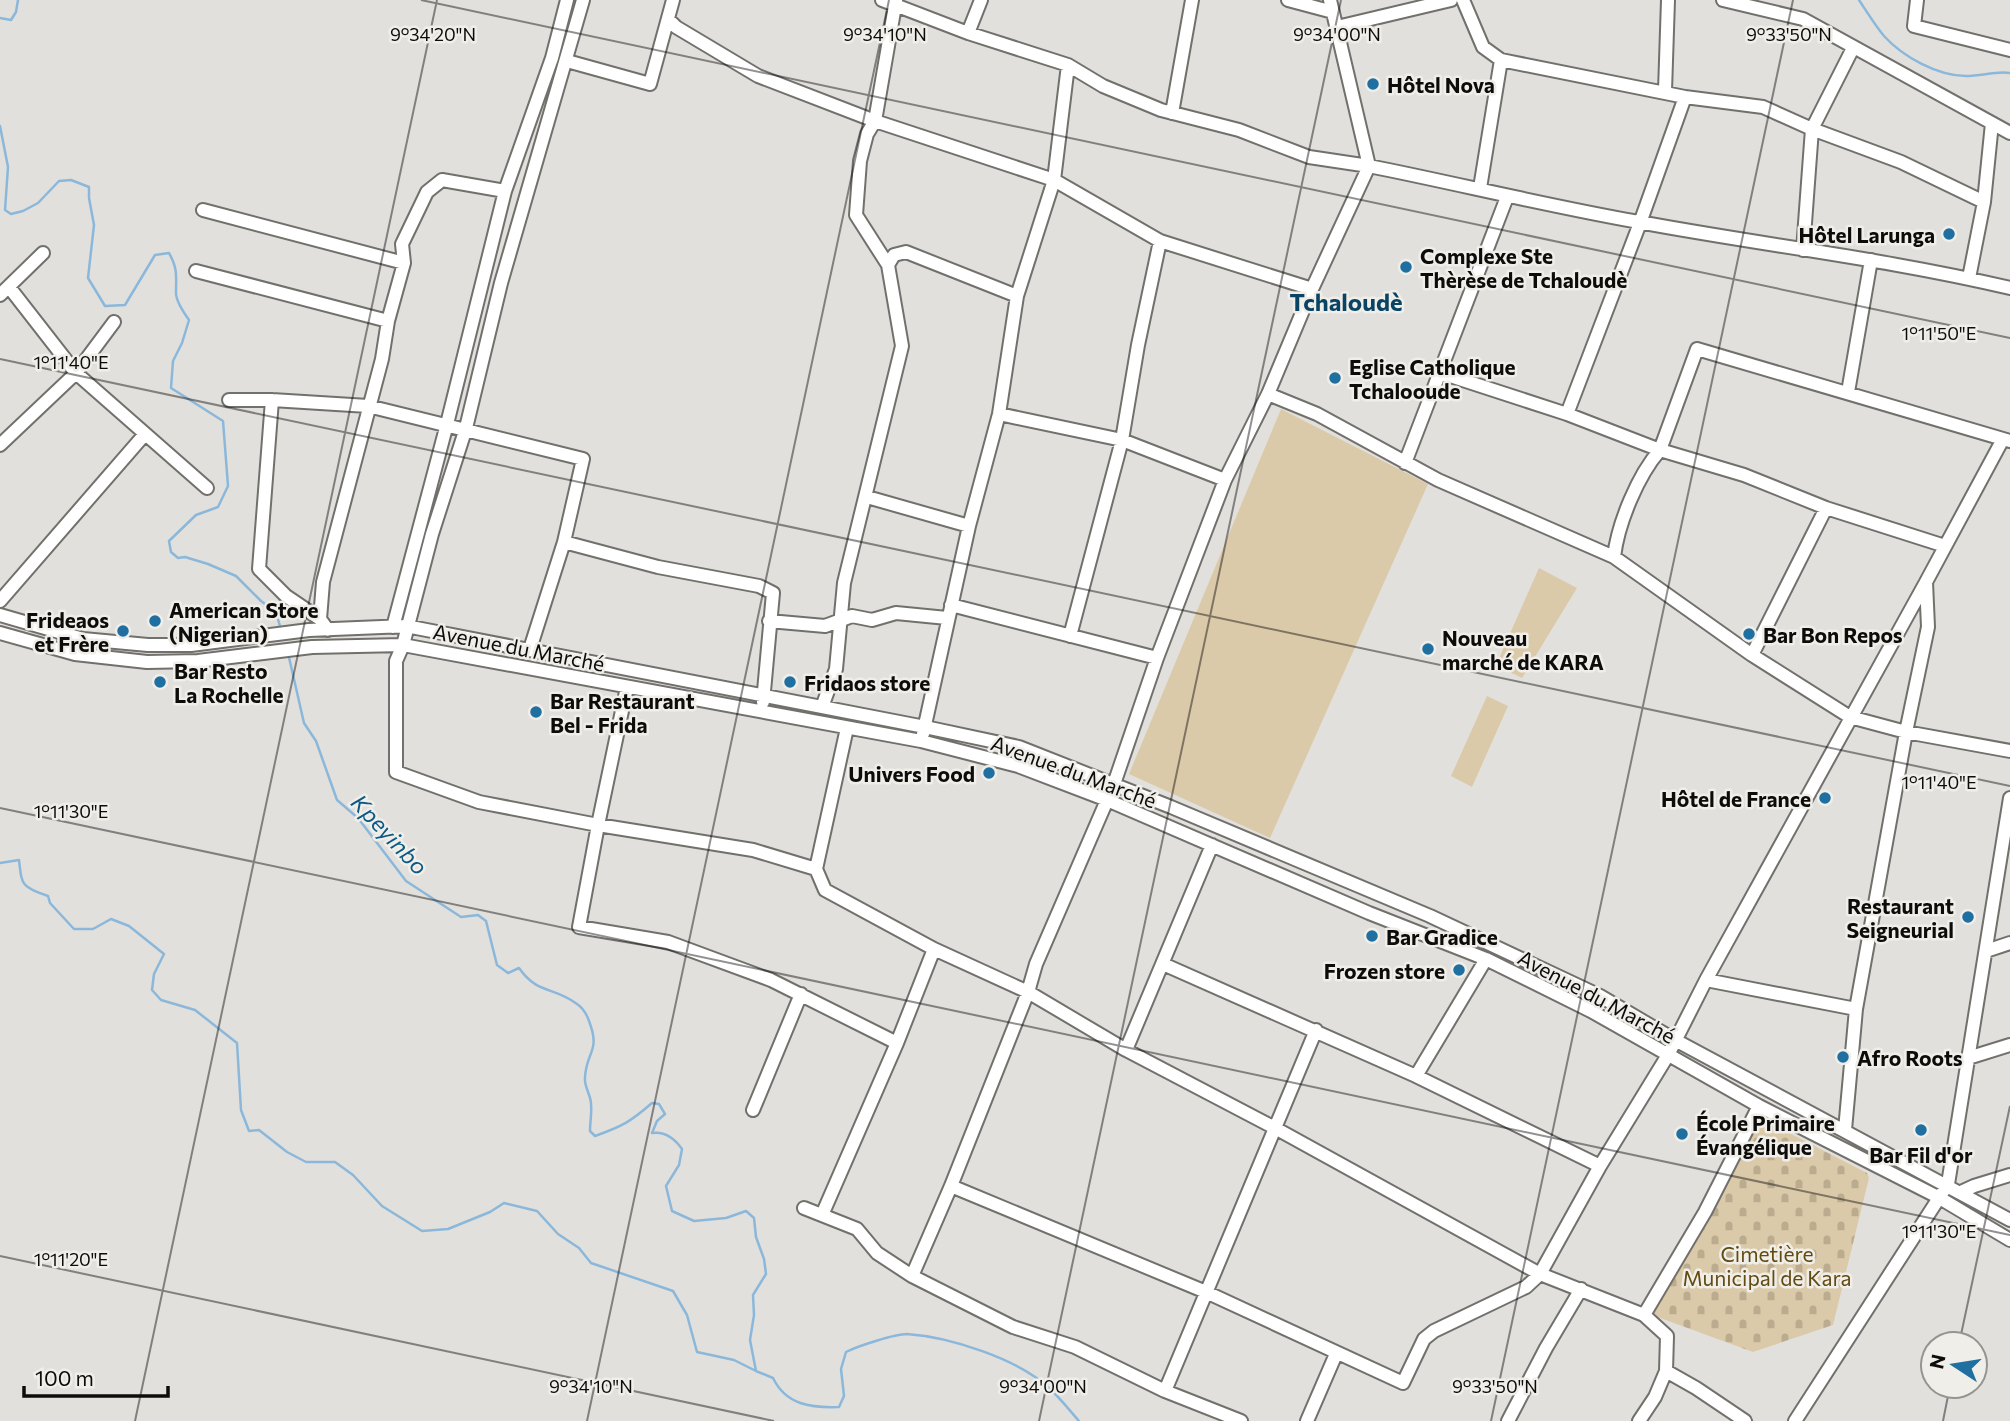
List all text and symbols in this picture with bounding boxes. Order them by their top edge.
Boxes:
text: 9°34'20"N [390,23,476,45]
text: 9°34'10"N [843,23,927,45]
text: 9°34'00"N [1293,23,1381,45]
text: 9°33'50"N [1746,23,1832,45]
place label: Hôtel Nova [1387,72,1495,97]
marker: Hôtel Nova [1365,76,1381,92]
place label: Hôtel Larunga [1799,222,1935,247]
marker: Hôtel Larunga [1941,226,1957,242]
place label: Complexe Ste Thèrèse de Tchaloudè [1420,243,1627,292]
marker: Complexe Ste Thèrèse de Tchaloudè [1398,259,1414,275]
district label: Tchaloudè [1289,287,1403,316]
text: 1°11'50"E [1902,322,1976,344]
text: 1°11'40"E [33,351,109,373]
place label: Eglise Catholique Tchalooude [1349,354,1515,403]
marker: Eglise Catholique Tchalooude [1327,370,1343,386]
place label: American Store (Nigerian) [169,597,319,646]
place label: Frideaos et Frère [26,607,109,656]
marker: American Store (Nigerian) [147,613,163,629]
street label: Avenue du Marché [431,618,607,676]
place label: Bar Bon Repos [1763,622,1903,647]
marker: Frideaos et Frère [115,623,131,639]
place label: Nouveau marché de KARA [1442,625,1604,674]
marker: Bar Bon Repos [1741,626,1757,642]
marker: Nouveau marché de KARA [1420,641,1436,657]
place label: Bar Resto La Rochelle [174,658,283,707]
place label: Fridaos store [804,670,930,695]
marker: Bar Resto La Rochelle [152,674,168,690]
marker: Fridaos store [782,674,798,690]
place label: Bar Restaurant Bel - Frida [550,688,695,737]
marker: Bar Restaurant Bel - Frida [528,704,544,720]
street label: Avenue du Marché [988,729,1160,813]
place label: Univers Food [848,761,975,786]
marker: Univers Food [981,765,997,781]
text: 1°11'40"E [1901,771,1977,793]
place label: Hôtel de France [1661,786,1811,811]
water label: Kpeyinbo [346,788,434,880]
marker: Hôtel de France [1817,790,1833,806]
text: 1°11'30"E [34,800,108,822]
place label: Restaurant Seigneurial [1846,893,1954,942]
marker: Restaurant Seigneurial [1960,909,1976,925]
place label: Bar Gradice [1386,924,1498,949]
marker: Bar Gradice [1364,928,1380,944]
street label: Avenue du Marché [1514,944,1680,1048]
place label: Frozen store [1324,958,1445,983]
marker: Frozen store [1451,962,1467,978]
place label: Afro Roots [1857,1045,1963,1070]
marker: Afro Roots [1835,1049,1851,1065]
place label: École Primaire Évangélique [1696,1110,1835,1159]
marker: Bar Fil d'or [1913,1122,1929,1138]
marker: École Primaire Évangélique [1674,1126,1690,1142]
place label: Bar Fil d'or [1869,1142,1973,1167]
text: 1°11'30"E [1902,1220,1976,1242]
park label: Cimetière Municipal de Kara [1682,1241,1852,1290]
text: 1°11'20"E [34,1248,108,1270]
north arrow [1919,1330,1989,1400]
text: N [1924,1352,1950,1371]
scale bar [24,1354,168,1398]
text: 100 m [35,1365,94,1390]
text: 9°34'10"N [549,1375,633,1397]
text: 9°34'00"N [999,1375,1087,1397]
text: 9°33'50"N [1452,1375,1538,1397]

